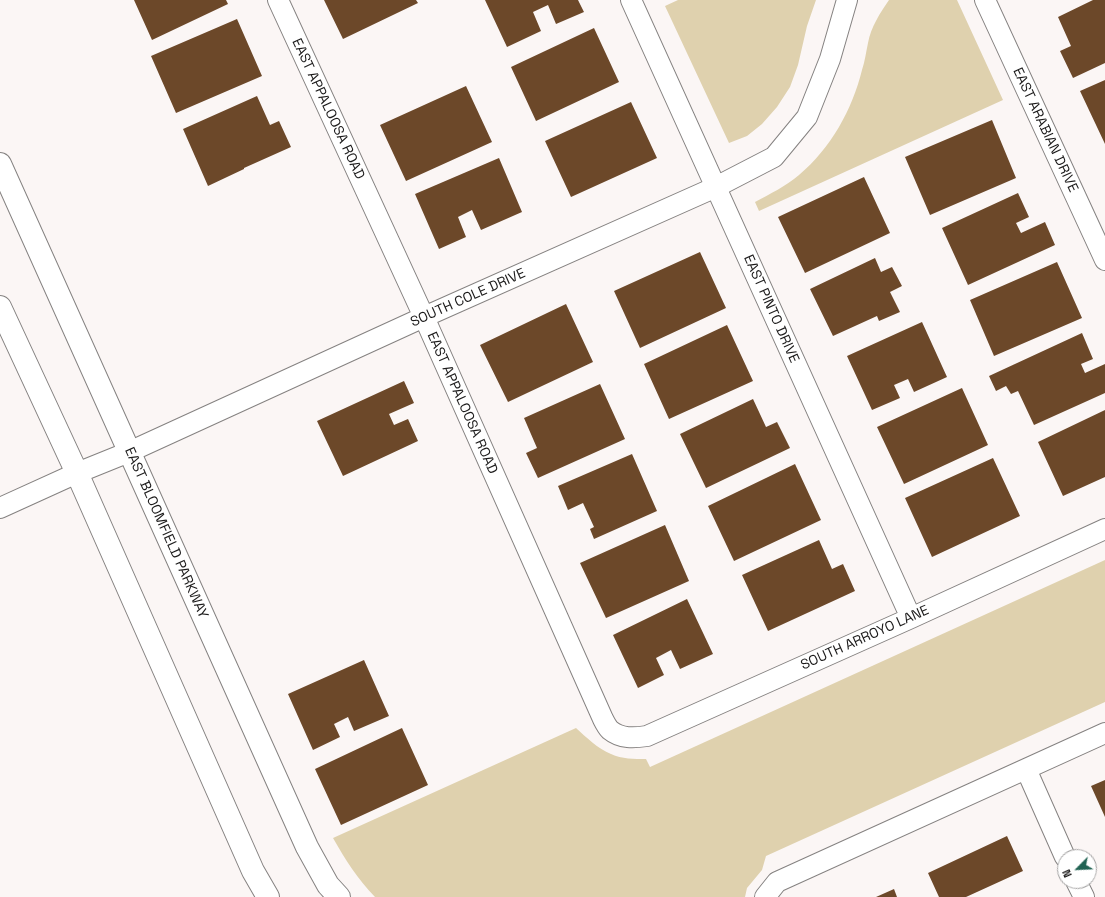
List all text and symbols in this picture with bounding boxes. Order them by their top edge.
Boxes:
street label: EAST APPALOOSA ROAD [288,36,368,182]
street label: EAST ARABIAN DRIVE [1009,65,1081,195]
street label: EAST PINTO DRIVE [740,252,802,366]
street label: SOUTH COLE DRIVE [408,265,528,331]
street label: EAST APPALOOSA ROAD [423,329,501,477]
street label: EAST BLOOMFIELD PARKWAY [121,445,211,621]
street label: SOUTH ARROYO LANE [798,602,932,674]
north arrow [1057,849,1097,889]
text: N [1059,867,1075,880]

